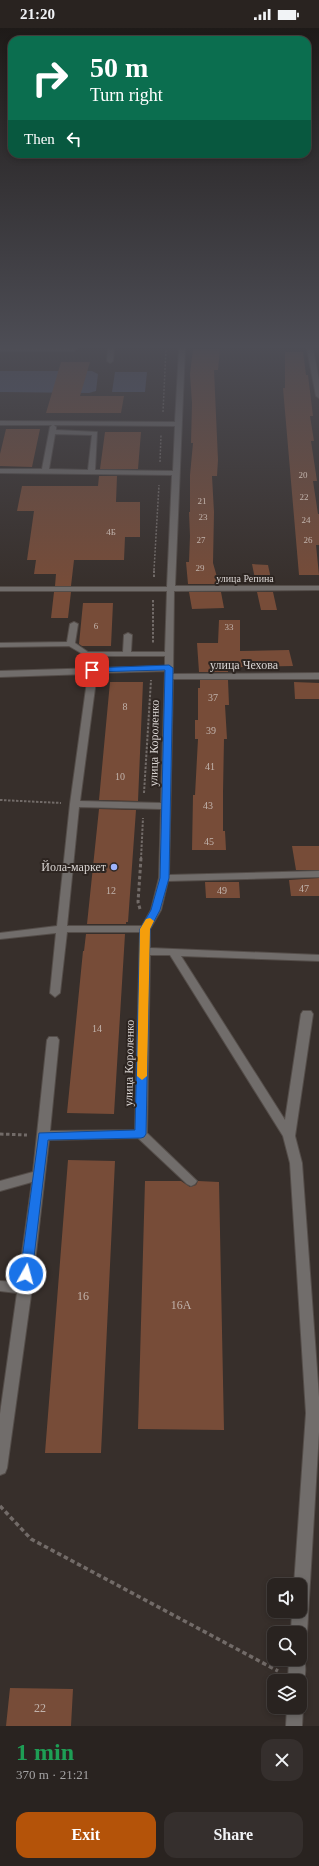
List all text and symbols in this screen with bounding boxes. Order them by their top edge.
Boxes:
text: 21:20 [20,6,55,22]
icon: right [24,52,76,104]
text: 50 m [90,52,148,83]
text: Turn right [90,85,163,105]
icon: left [63,128,85,150]
text: Then [24,131,55,147]
house number: 20 [299,470,308,480]
house number: 22 [300,492,309,502]
house number: 21 [198,496,207,506]
house number: 23 [199,512,208,522]
house number: 24 [302,515,311,525]
house number: 4Б [106,527,116,537]
house number: 27 [197,535,206,545]
house number: 26 [304,535,313,545]
house number: 29 [196,563,205,573]
street label: улица Репина [216,573,274,584]
house number: 6 [94,621,99,631]
house number: 33 [225,622,234,632]
pin [75,653,109,687]
street label: улица Чехова [210,658,279,672]
icon: arrive [81,659,103,681]
house number: 37 [208,692,218,703]
street label: улица Короленко [146,699,162,787]
house number: 8 [123,701,128,712]
house number: 39 [206,725,216,736]
house number: 41 [205,761,215,772]
house number: 10 [115,771,125,782]
house number: 43 [203,800,213,811]
house number: 45 [204,836,214,847]
place label: Йола-маркет [41,860,107,874]
marker: Йола-маркет [109,862,119,872]
house number: 47 [299,883,309,894]
house number: 12 [106,885,116,896]
house number: 49 [217,885,227,896]
street label: улица Короленко [121,1019,137,1107]
house number: 14 [92,1023,102,1034]
position arrow [5,1253,47,1295]
house number: 16 [77,1289,89,1303]
house number: 16А [171,1298,192,1312]
map controls [267,1578,307,1714]
button: sound [267,1578,307,1618]
button: search [267,1626,307,1666]
button: layers [267,1674,307,1714]
house number: 22 [34,1701,46,1715]
text: 1 min [16,1739,74,1765]
button: close [261,1739,303,1781]
text: 370 m · 21:21 [16,1767,89,1782]
button: Exit [16,1812,156,1858]
button: Share [164,1812,303,1858]

